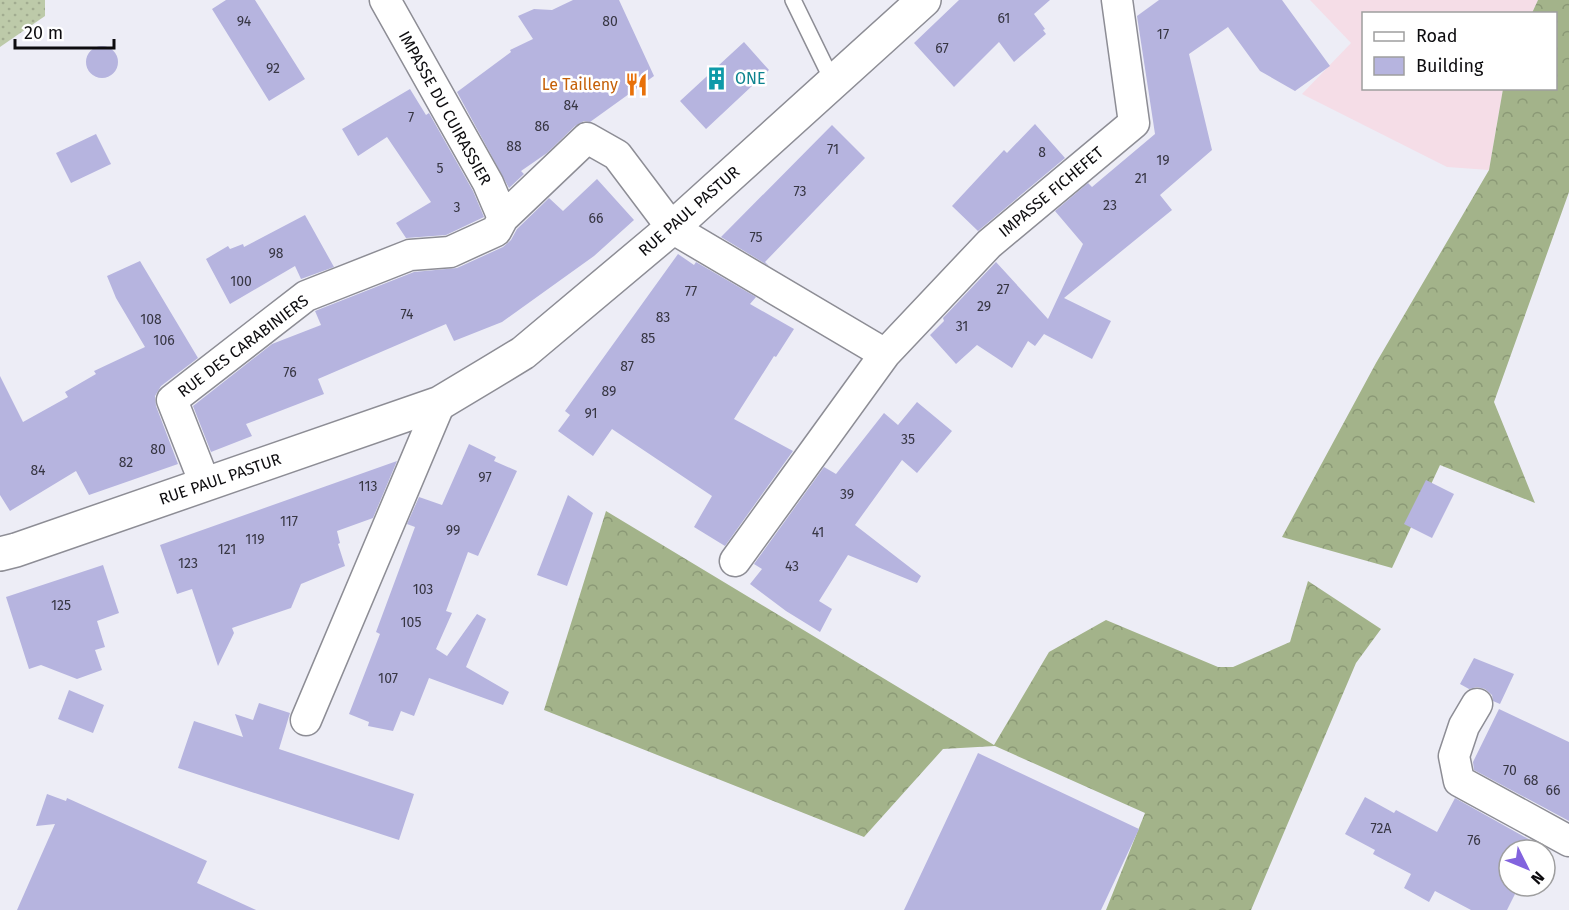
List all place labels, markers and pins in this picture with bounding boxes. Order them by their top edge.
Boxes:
building icon: ONE [704,65,730,91]
place label: ONE [735,69,766,88]
restaurant icon: Le Tailleny [623,71,649,97]
place label: Le Tailleny [542,75,618,94]

